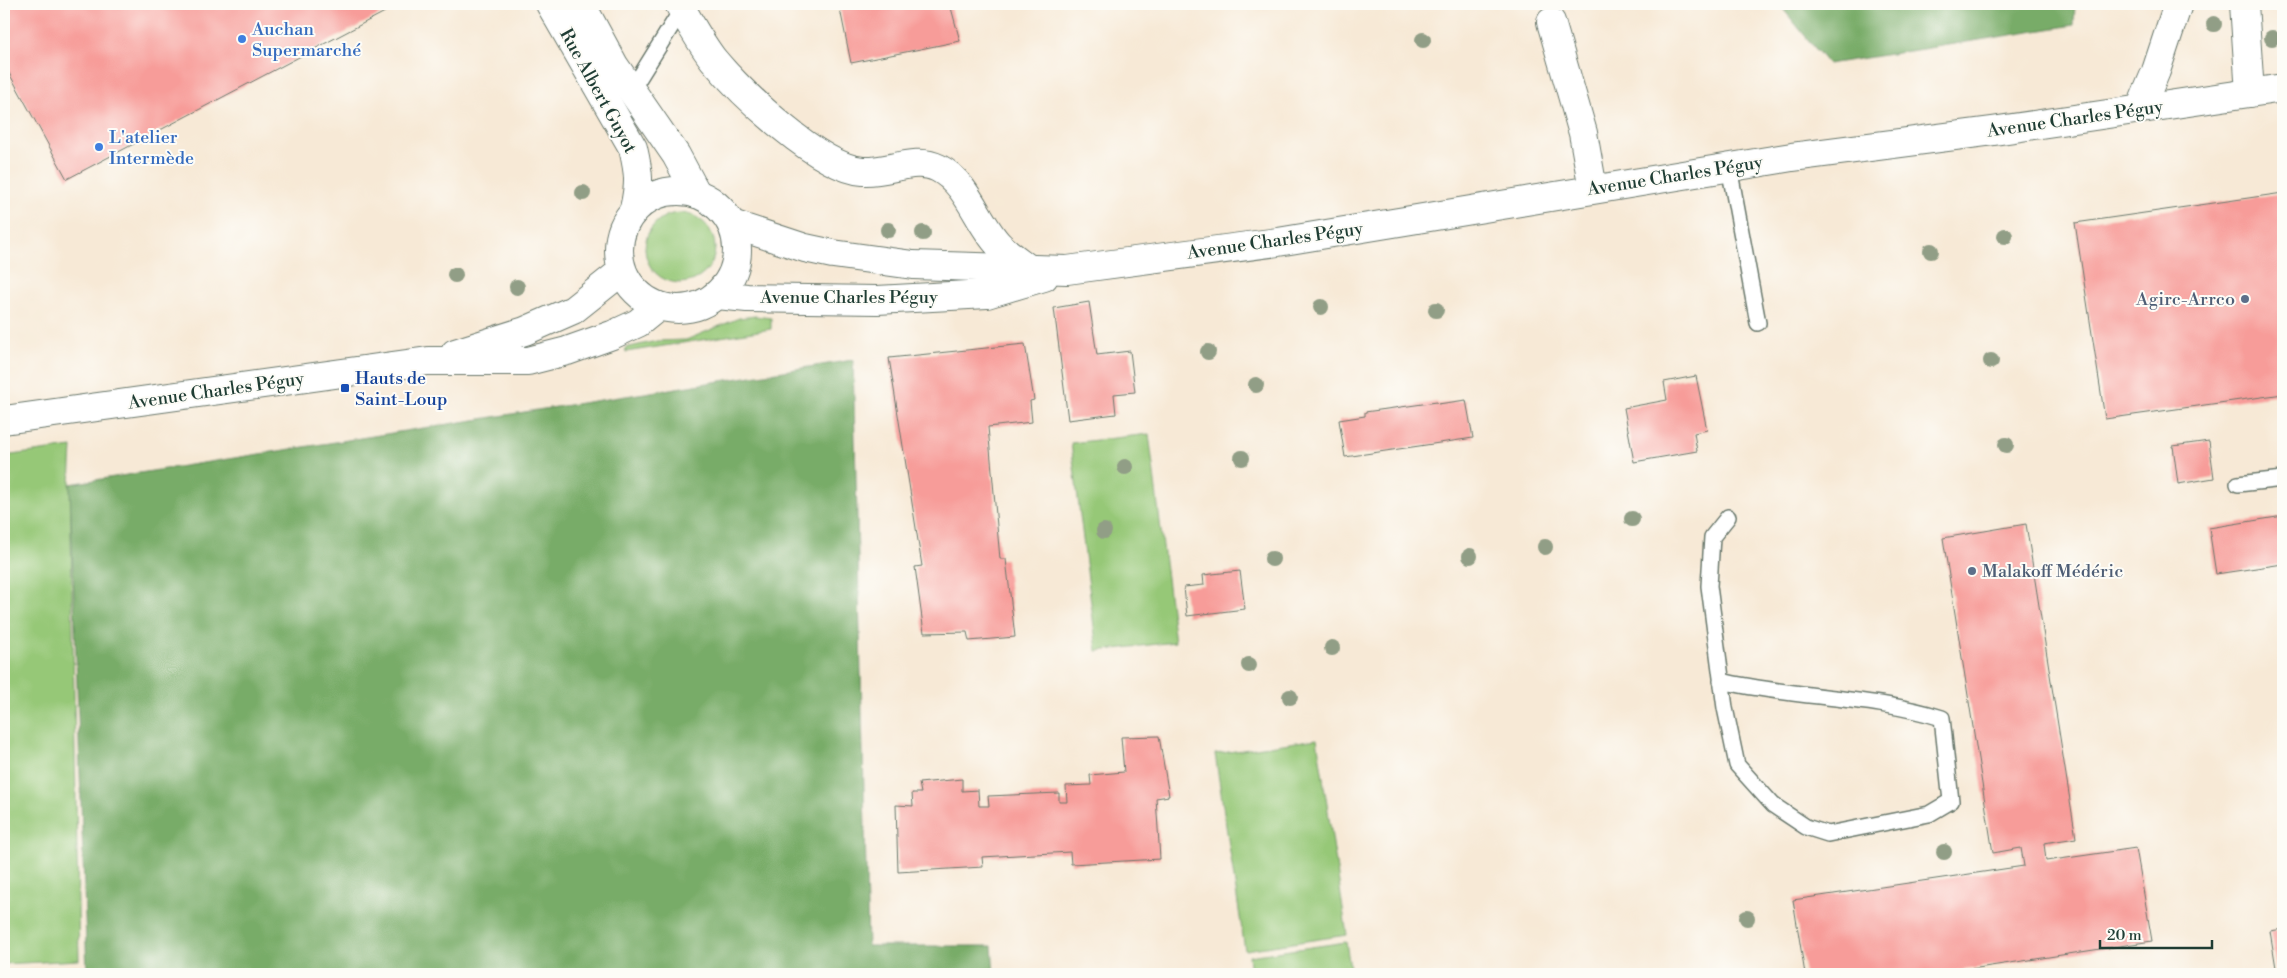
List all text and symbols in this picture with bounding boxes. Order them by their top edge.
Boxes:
place label: Auchan Supermarché [251,18,361,62]
street label: Rue Albert Guyot [554,25,642,158]
marker: Auchan Supermarché [236,33,248,45]
street label: Avenue Charles Péguy [1985,95,2165,143]
place label: L'atelier Intermède [109,126,194,170]
marker: L'atelier Intermède [93,141,105,153]
street label: Avenue Charles Péguy [1585,151,1765,201]
street label: Avenue Charles Péguy [1185,217,1365,265]
street label: Avenue Charles Péguy [759,286,938,309]
place label: Agirc-Arrco [2135,288,2235,311]
marker: Agirc-Arrco [2239,293,2251,305]
street label: Avenue Charles Péguy [126,367,306,415]
place label: Hauts de Saint-Loup [355,367,447,411]
marker: Hauts de Saint-Loup [339,382,351,394]
place label: Malakoff Médéric [1982,560,2123,583]
marker: Malakoff Médéric [1966,565,1978,577]
scale bar [2100,918,2212,950]
text: 20 m [2107,926,2142,945]

